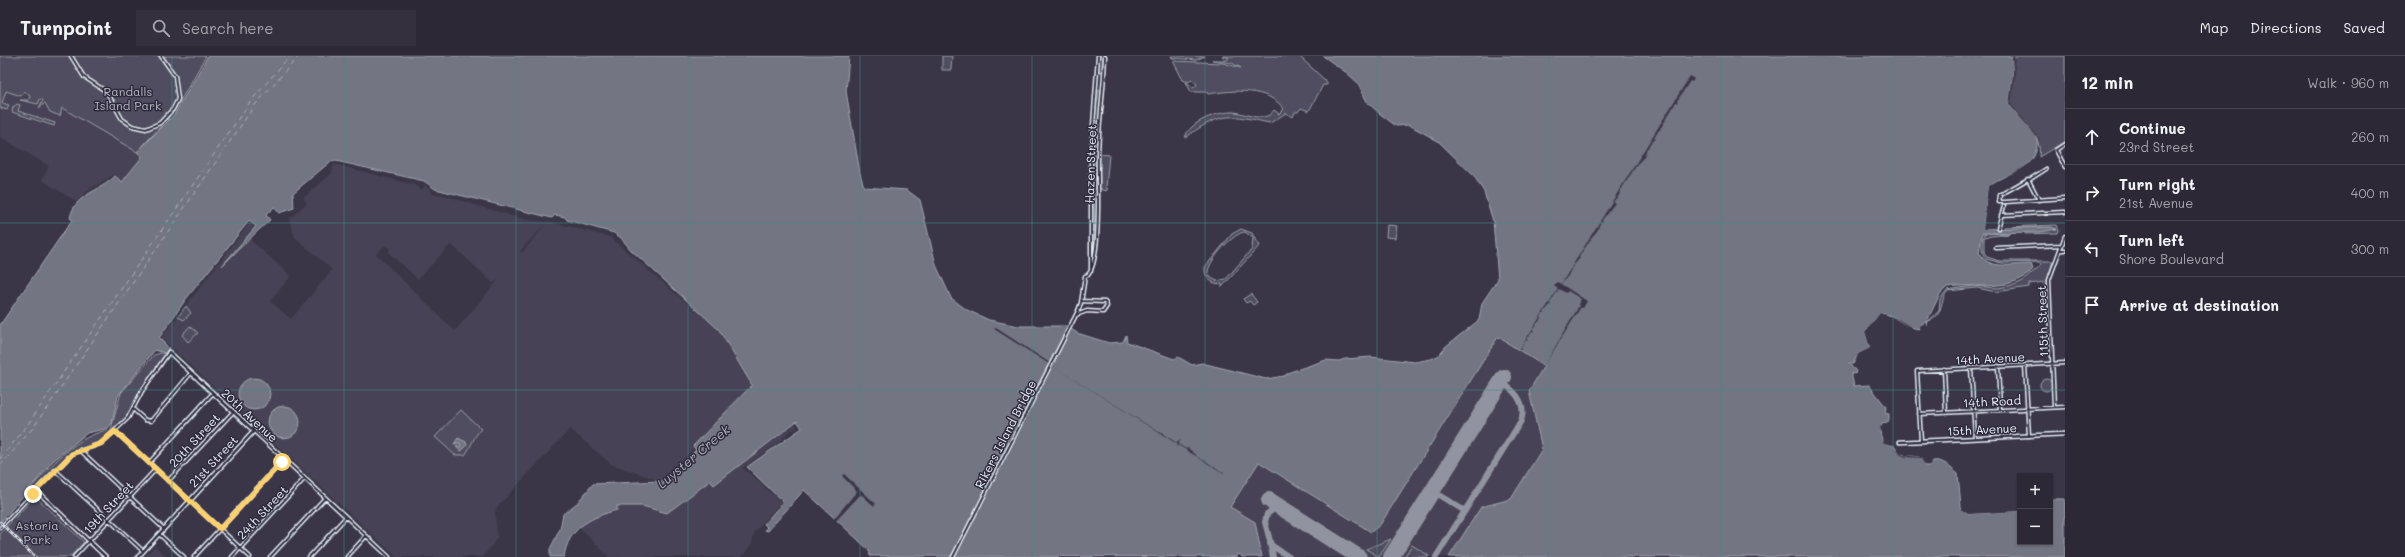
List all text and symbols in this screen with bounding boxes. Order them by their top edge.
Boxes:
search box [136,10,416,46]
text: Turnpoint [20,15,112,40]
icon: search [150,17,172,39]
text: Search here [182,18,273,38]
text: Map [2200,18,2228,37]
text: Directions [2250,18,2321,37]
text: Saved [2343,18,2385,37]
text: 12 min [2081,71,2133,93]
text: Walk · 960 m [2307,74,2389,91]
park label: Randalls Island Park [95,83,161,113]
text: Continue [2119,118,2186,138]
street label: Hazen Street [1081,124,1099,204]
icon: ahead [2081,126,2103,148]
text: 260 m [2351,128,2389,145]
text: 23rd Street [2119,138,2194,155]
text: Turn right [2119,174,2196,194]
icon: right [2081,182,2103,204]
text: 400 m [2351,184,2389,201]
text: 21st Avenue [2119,194,2193,211]
text: Turn left [2119,230,2184,250]
icon: left [2081,238,2103,260]
text: 300 m [2351,240,2389,257]
text: Shore Boulevard [2119,250,2224,267]
street label: 115th Street [2033,285,2051,357]
icon: arrive [2081,294,2103,316]
text: Arrive at destination [2119,295,2279,315]
street label: 14th Avenue [1955,348,2025,368]
street label: Rikers Island Bridge [971,377,1039,491]
street label: 20th Avenue [218,385,282,445]
street label: 14th Road [1963,391,2022,411]
street label: 20th Street [165,410,223,470]
street label: 15th Avenue [1947,419,2017,439]
water label: Luyster Creek [653,420,734,492]
street label: 21st Street [185,432,241,490]
route start [273,453,291,471]
map controls [2017,473,2053,545]
button: + [2017,473,2053,509]
street label: 19th Street [79,477,137,537]
street label: 24th Street [233,482,291,542]
route end [24,485,42,503]
button: − [2017,509,2053,545]
park label: Astoria Park [15,517,59,547]

